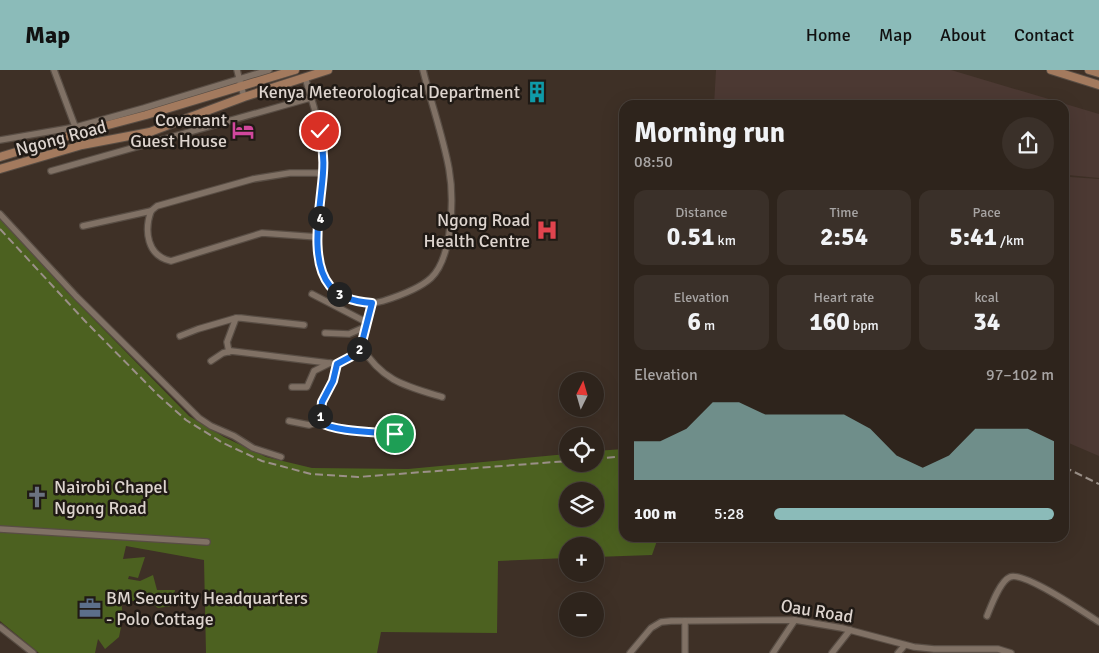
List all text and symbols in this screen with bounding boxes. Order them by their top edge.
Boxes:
text: Map [25,20,70,50]
text: Home [806,24,851,46]
text: Map [879,24,912,46]
text: About [940,24,986,46]
text: Contact [1014,24,1074,46]
building icon: Kenya Meteorological Department [524,79,550,105]
place label: Kenya Meteorological Department [258,81,520,103]
place label: Covenant Guest House [130,109,227,152]
pin [299,110,341,152]
street label: Ngong Road [13,115,109,161]
text: Morning run [634,116,785,150]
hotel icon: Covenant Guest House [230,117,256,143]
icon: check [306,117,334,145]
button: share [1002,117,1054,169]
text: 08:50 [634,152,673,172]
text: Distance [675,204,727,221]
text: Time [830,204,858,221]
text: Pace [973,204,1001,221]
pin: 4 [308,206,332,230]
place label: Ngong Road Health Centre [424,209,530,252]
text: 4 [317,210,324,227]
hospital icon: Ngong Road Health Centre [534,217,560,243]
text: 0.51 [667,221,715,252]
text: 2:54 [820,221,868,252]
text: 5:41 [949,221,997,252]
text: km [715,232,736,249]
text: /km [997,232,1024,249]
pin: 3 [326,282,352,306]
text: 3 [336,286,343,303]
text: Elevation [673,289,729,306]
text: Heart rate [814,289,874,306]
text: kcal [974,289,999,306]
text: 6 [687,306,701,337]
text: 160 [809,306,850,337]
text: 34 [973,306,1000,337]
text: m [701,317,715,334]
text: bpm [850,317,879,334]
pin: 2 [346,336,372,362]
text: 2 [356,341,363,358]
text: Elevation [634,365,698,385]
text: 97–102 m [986,365,1054,385]
north arrow [559,372,604,418]
map controls [559,372,604,637]
pin: 1 [308,404,332,428]
text: 1 [317,408,324,425]
pin [374,413,416,455]
icon: arrive [381,420,409,448]
button: locate [559,427,604,472]
place label: Nairobi Chapel Ngong Road [54,476,168,519]
button: layers [559,482,604,527]
church icon: Nairobi Chapel Ngong Road [24,484,50,510]
text: 100 m [634,504,676,524]
text: 5:28 [714,504,744,524]
button: + [559,537,604,582]
place label: BM Security Headquarters - Polo Cottage [106,587,308,630]
button: − [559,592,604,637]
street label: Oau Road [779,594,855,628]
office icon: BM Security Headquarters - Polo Cottage [77,595,103,621]

